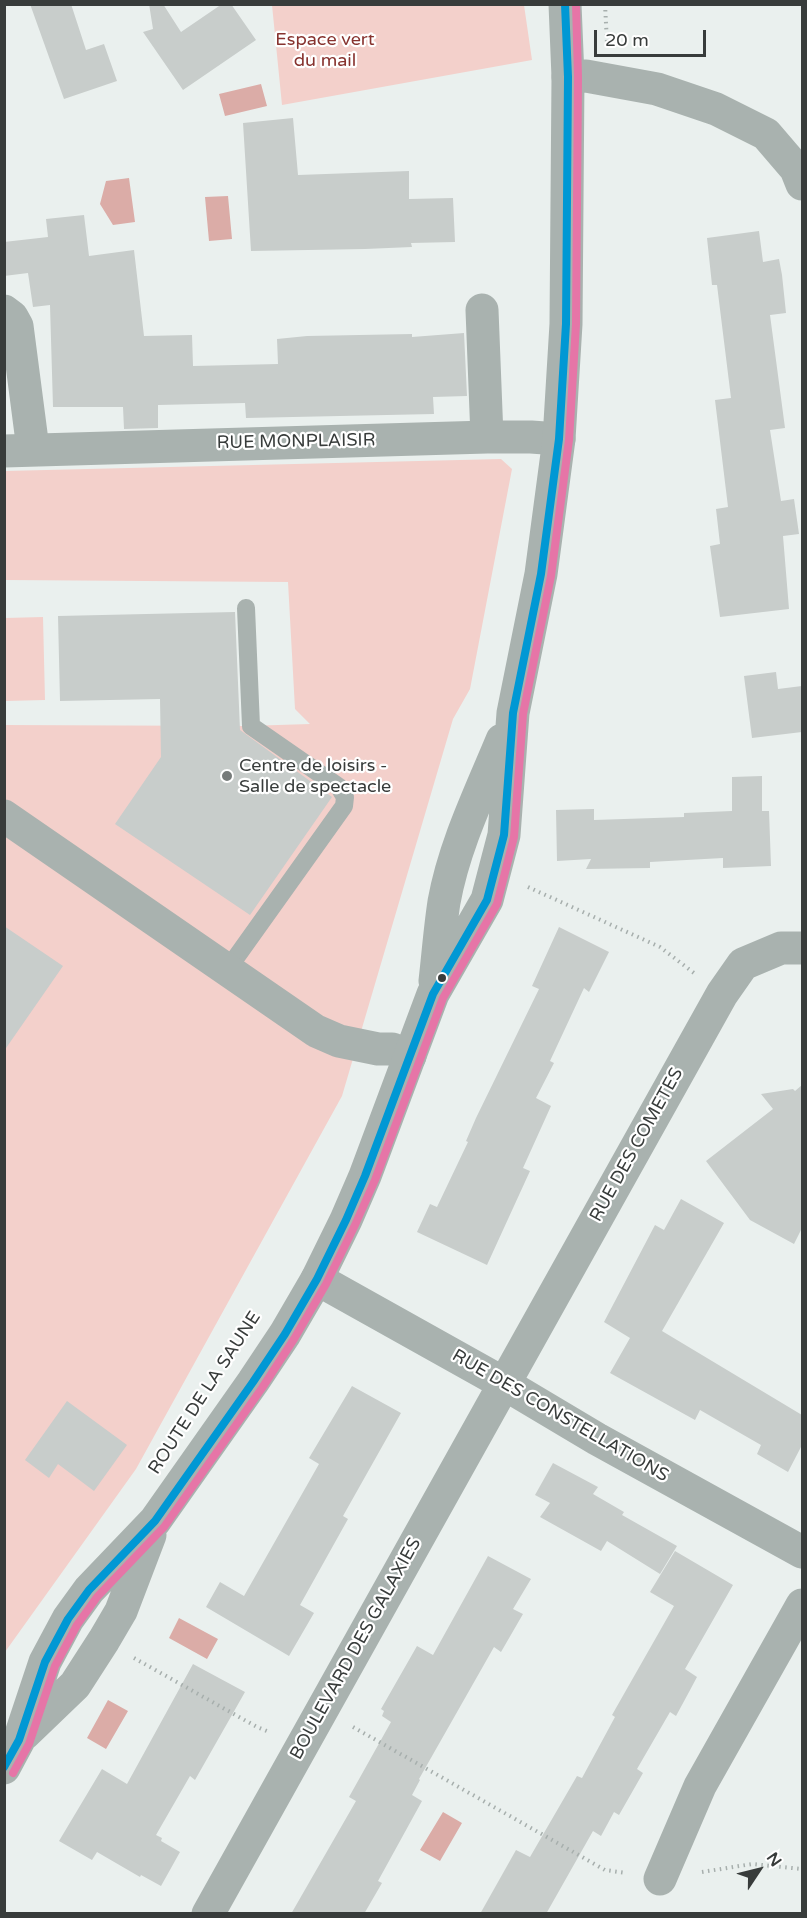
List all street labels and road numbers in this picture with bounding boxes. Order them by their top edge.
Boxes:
street label: RUE MONPLAISIR [216,430,376,454]
street label: RUE DES COMETES [586,1064,688,1226]
street label: ROUTE DE LA SAUNE [144,1308,266,1478]
street label: RUE DES CONSTELLATIONS [448,1345,672,1487]
street label: BOULEVARD DES GALAXIES [286,1534,426,1764]

